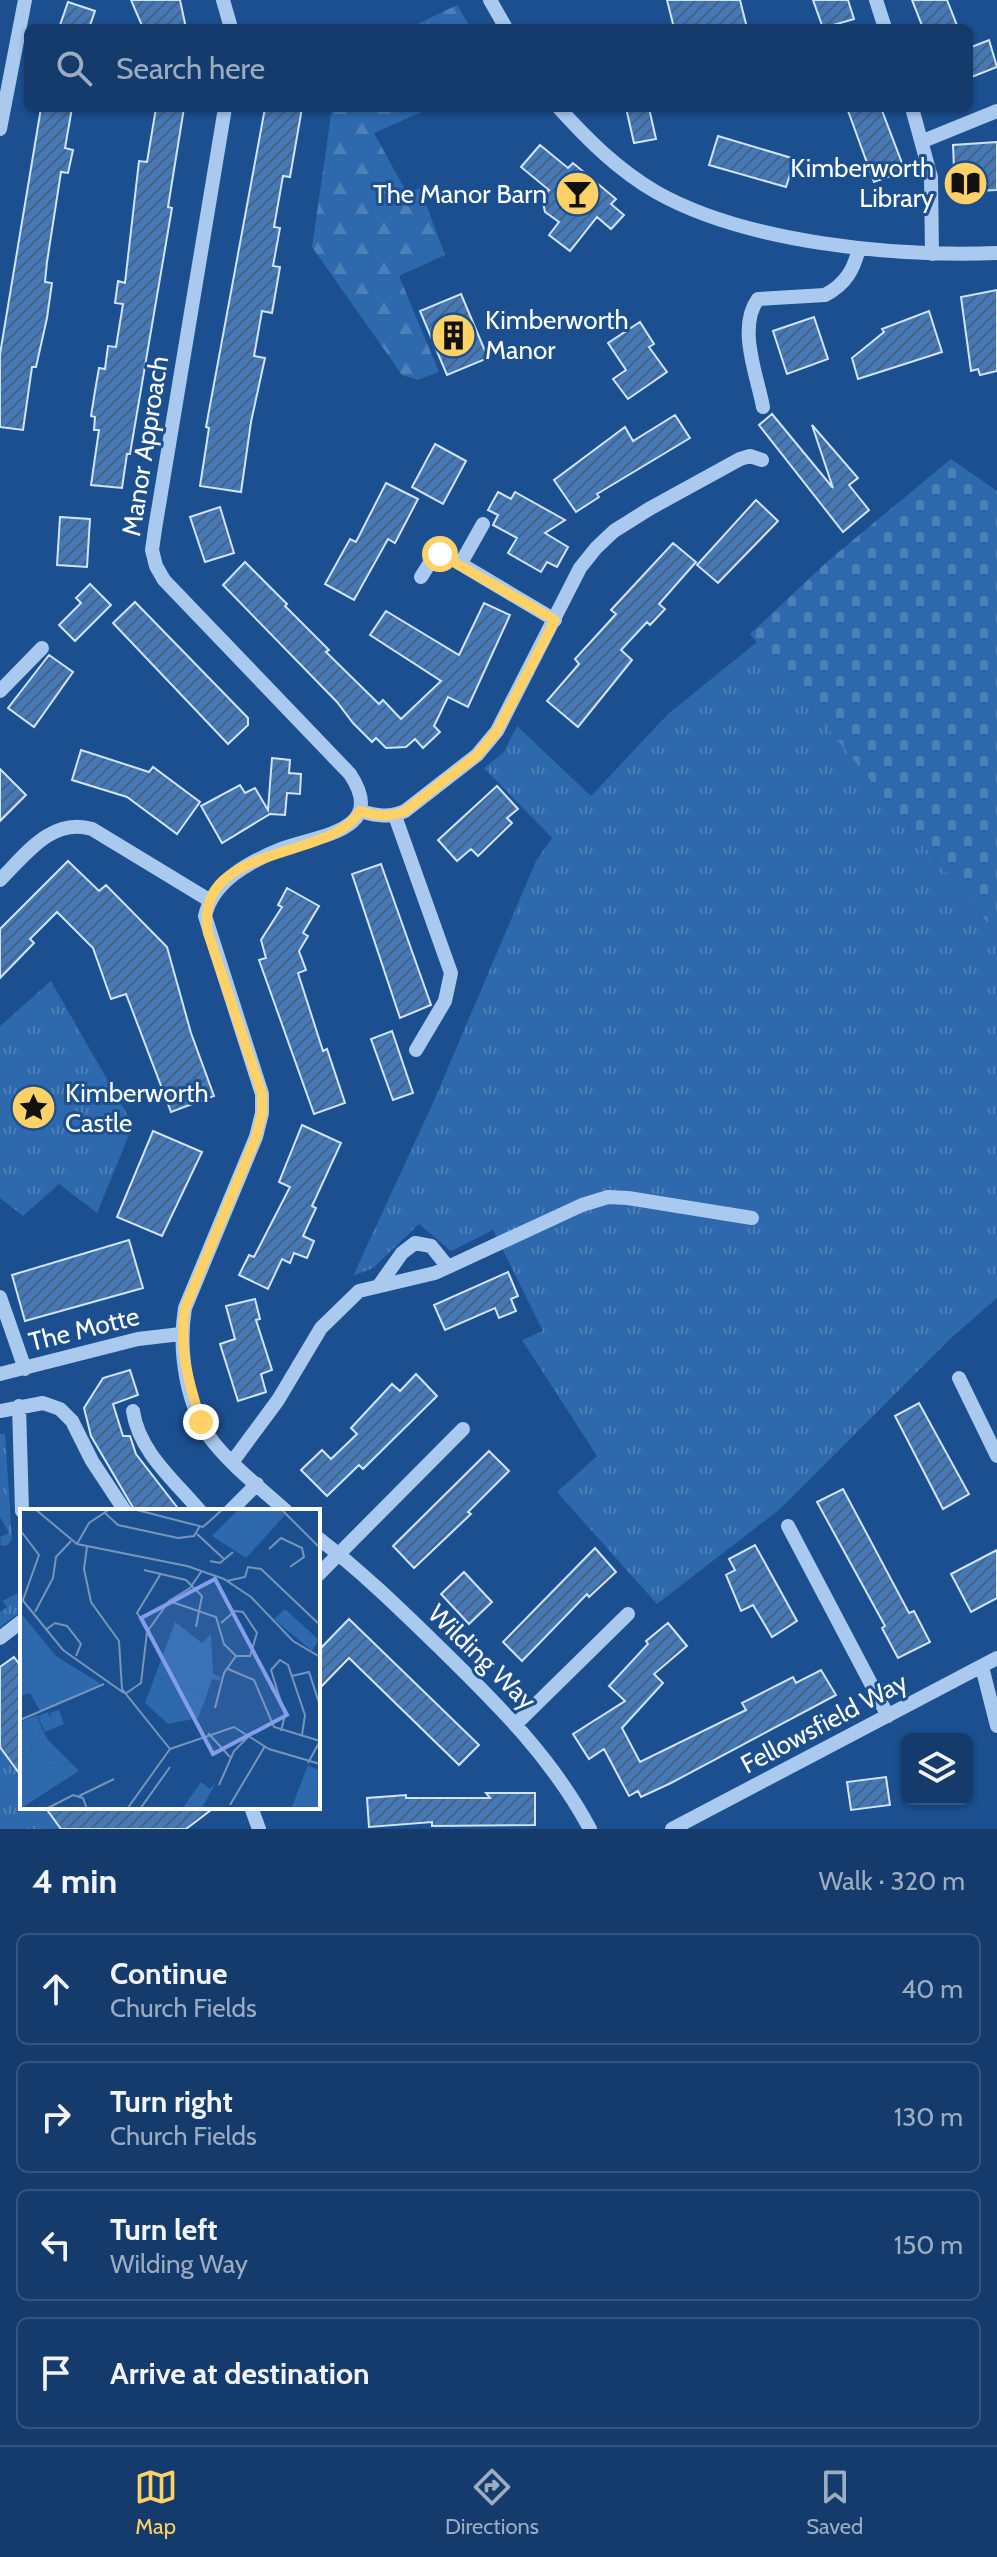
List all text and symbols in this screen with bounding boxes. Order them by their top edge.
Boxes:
search box [24,24,973,112]
icon: search [52,46,96,90]
text: Search here [116,50,265,87]
place label: Kimberworth Library [790,152,934,214]
library icon: Kimberworth Library [941,159,989,207]
bar icon: The Manor Barn [554,170,602,218]
place label: The Manor Barn [373,178,547,210]
place label: Kimberworth Manor [485,304,629,366]
building icon: Kimberworth Manor [430,311,478,359]
street label: Manor Approach [115,354,175,538]
route start [422,536,458,572]
place label: Kimberworth Castle [65,1077,209,1139]
place icon: Kimberworth Castle [10,1084,58,1132]
street label: The Motte [25,1300,143,1358]
route end [183,1404,219,1440]
inset map [20,1509,320,1809]
street label: Wilding Way [421,1598,543,1716]
street label: Fellowsfield Way [735,1666,913,1780]
map controls [901,1733,973,1805]
button: layers [901,1733,973,1805]
text: 4 min [32,1860,117,1902]
text: Walk · 320 m [819,1865,965,1897]
text: Continue [110,1955,227,1992]
icon: ahead [34,1967,78,2011]
text: 40 m [901,1973,963,2005]
text: Church Fields [110,1992,257,2024]
text: Turn right [110,2083,233,2120]
icon: right [34,2095,78,2139]
text: 130 m [894,2101,963,2133]
text: Church Fields [110,2120,257,2152]
text: Turn left [110,2211,218,2248]
icon: left [34,2223,78,2267]
text: 150 m [894,2229,963,2261]
text: Wilding Way [110,2248,248,2280]
icon: arrive [34,2351,78,2395]
text: Arrive at destination [110,2355,370,2392]
tab: Map [134,2465,178,2540]
tab: Directions [445,2465,539,2540]
tab: Saved [806,2465,863,2540]

